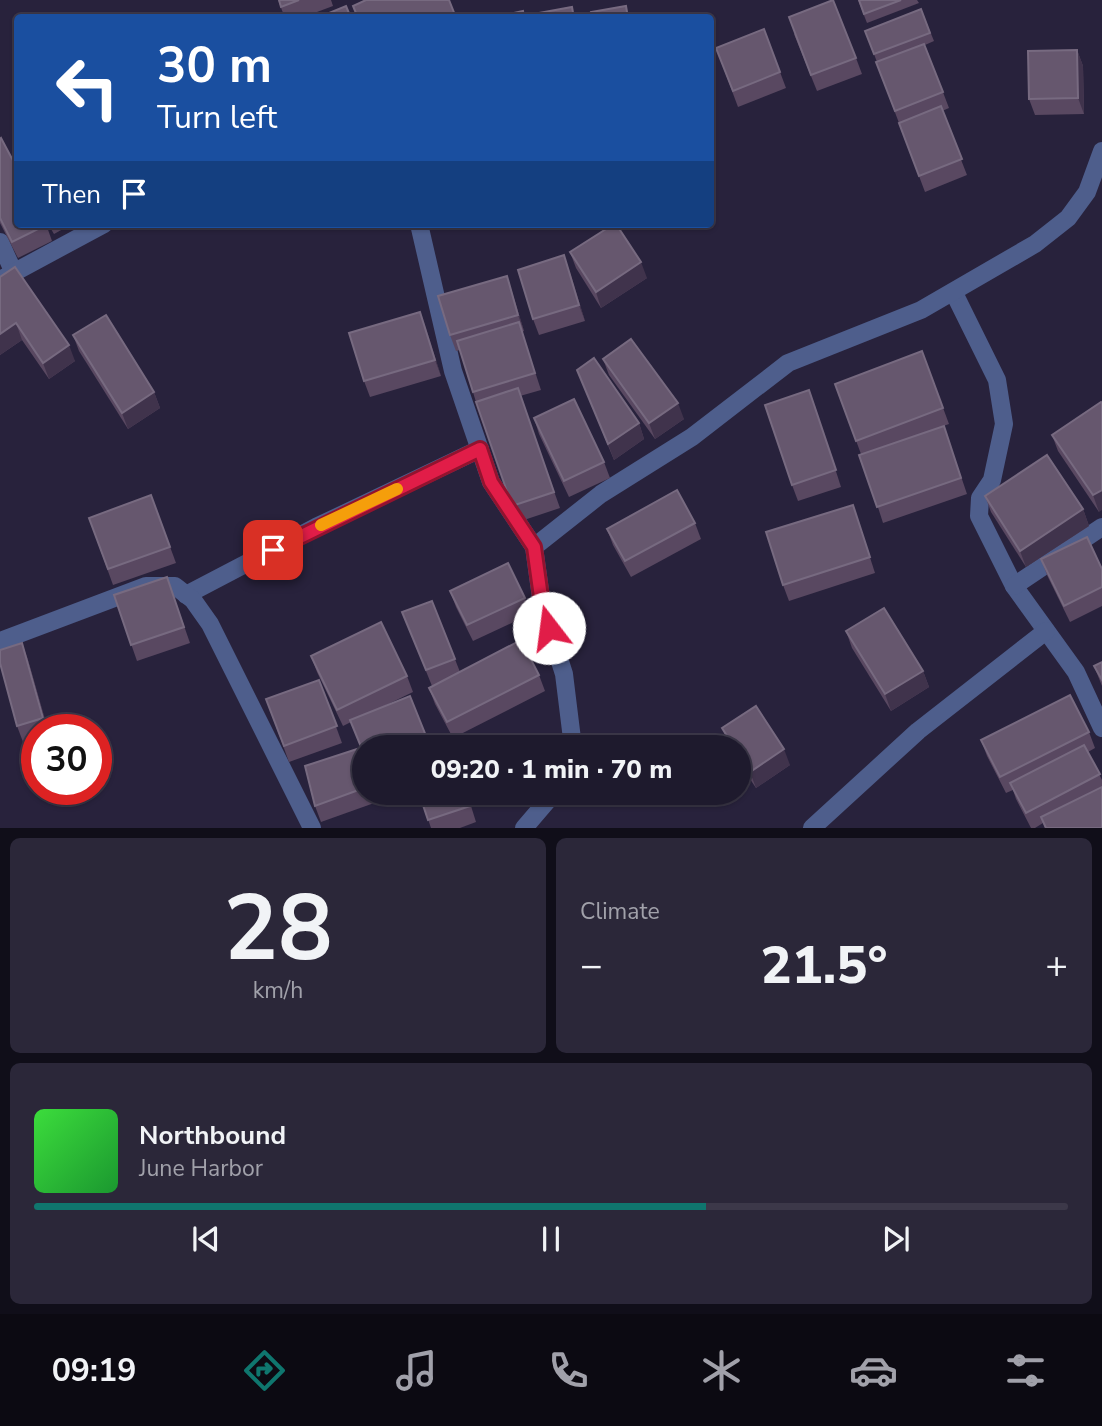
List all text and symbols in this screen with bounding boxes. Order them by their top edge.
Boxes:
text: 30 m [157,32,272,99]
icon: left [42,42,133,133]
text: Turn left [157,96,277,139]
icon: arrive [115,175,153,213]
text: Then [42,177,101,212]
pin [243,520,303,580]
icon: arrive [254,531,292,569]
position arrow [512,591,586,665]
speed limit sign: 30 [21,714,112,805]
text: 09:20 · 1 min · 70 m [431,752,672,787]
text: 28 [223,867,333,991]
text: Climate [580,896,660,927]
text: 21.5° [760,930,888,1001]
text: − [580,940,603,991]
text: + [1045,940,1068,991]
text: km/h [253,975,303,1006]
text: Northbound [139,1118,286,1153]
text: June Harbor [139,1153,263,1184]
icon: previous [187,1220,225,1258]
icon: pause [532,1220,570,1258]
icon: next [877,1220,915,1258]
icon: directions [240,1346,289,1395]
icon: music [392,1346,441,1395]
icon: phone [544,1346,593,1395]
icon: climate [697,1346,746,1395]
icon: car [849,1346,898,1395]
icon: filters [1001,1346,1050,1395]
text: 09:19 [52,1349,136,1392]

